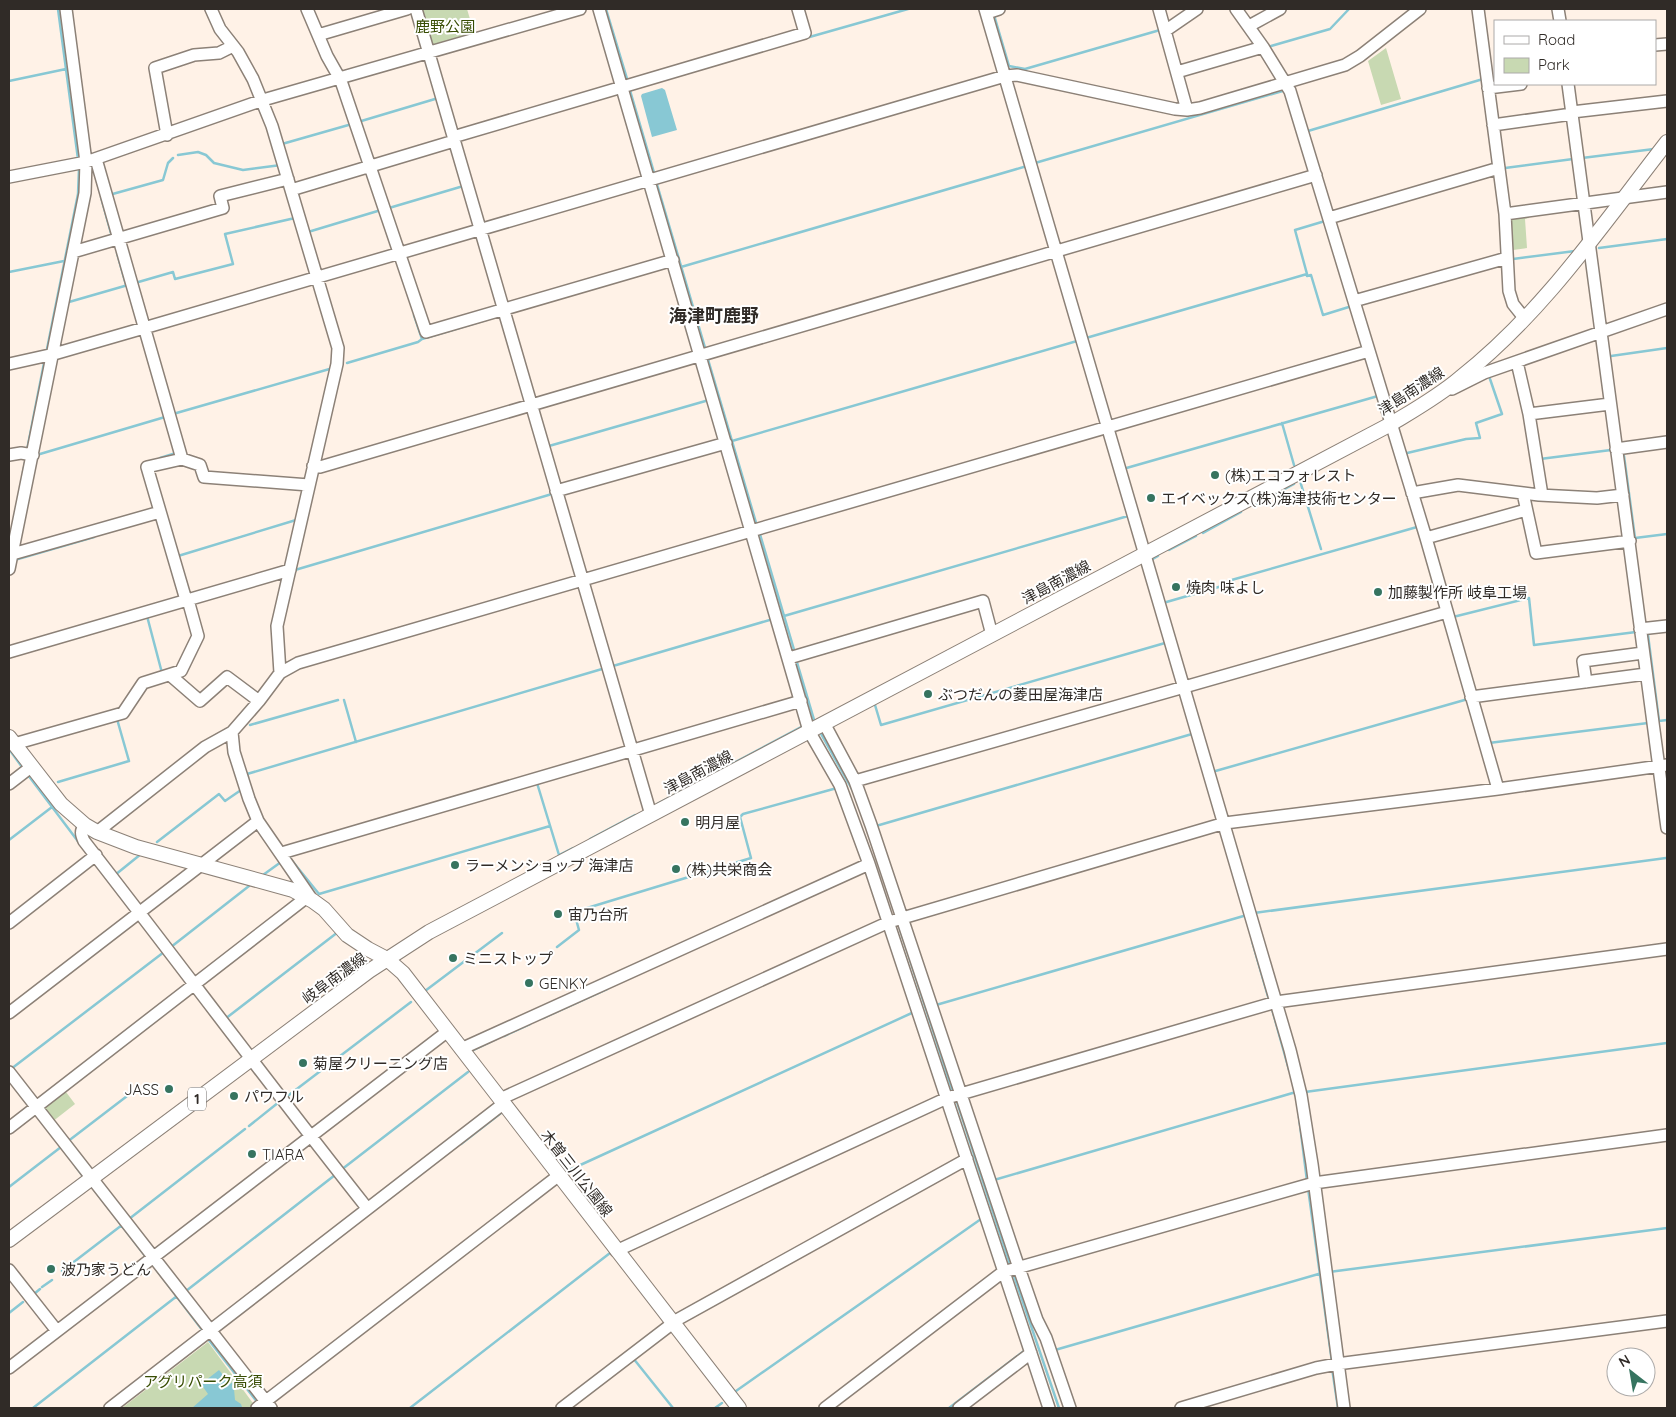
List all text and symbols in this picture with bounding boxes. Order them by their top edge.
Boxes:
park label: 鹿野公園 [415,17,475,36]
legend [1494,20,1656,85]
text: Road [1538,30,1575,49]
text: Park [1538,55,1570,74]
district label: 海津町鹿野 [669,304,759,327]
street label: 津島南濃線 [1374,363,1448,419]
place label: (株)エコフォレスト [1225,466,1356,485]
marker: (株)エコフォレスト [1209,469,1221,481]
place label: エイベックス(株)海津技術センター [1161,489,1397,508]
marker: エイベックス(株)海津技術センター [1145,492,1157,504]
street label: 津島南濃線 [1018,556,1094,608]
place label: 焼肉 味よし [1186,578,1265,597]
marker: 焼肉 味よし [1170,581,1182,593]
place label: 加藤製作所 岐阜工場 [1388,583,1527,602]
marker: 加藤製作所 岐阜工場 [1372,586,1384,598]
place label: ぶつだんの菱田屋海津店 [938,685,1103,704]
marker: ぶつだんの菱田屋海津店 [922,688,934,700]
street label: 津島南濃線 [660,746,736,798]
place label: 明月屋 [695,813,740,832]
marker: 明月屋 [679,816,691,828]
place label: ラーメンショップ 海津店 [465,856,634,875]
marker: ラーメンショップ 海津店 [449,859,461,871]
place label: (株)共栄商会 [686,860,772,879]
marker: (株)共栄商会 [670,863,682,875]
place label: 宙乃台所 [568,905,628,924]
marker: 宙乃台所 [552,908,564,920]
street label: 岐阜南濃線 [298,948,370,1008]
place label: ミニストップ [463,949,553,968]
marker: ミニストップ [447,952,459,964]
place label: GENKY [539,974,588,993]
marker: GENKY [523,977,535,989]
place label: 菊屋クリーニング店 [313,1054,448,1073]
marker: 菊屋クリーニング店 [297,1057,309,1069]
place label: JASS [124,1080,159,1099]
marker: JASS [163,1083,175,1095]
place label: パワフル [244,1087,304,1106]
road number: 1 [188,1088,206,1110]
marker: パワフル [228,1090,240,1102]
street label: 木曽三川公園線 [537,1126,617,1220]
place label: TIARA [262,1145,305,1164]
marker: TIARA [246,1148,258,1160]
place label: 波乃家うどん [61,1260,151,1279]
marker: 波乃家うどん [45,1263,57,1275]
north arrow [1606,1347,1656,1397]
text: N [1615,1350,1633,1371]
park label: アグリパーク高須 [143,1372,263,1391]

